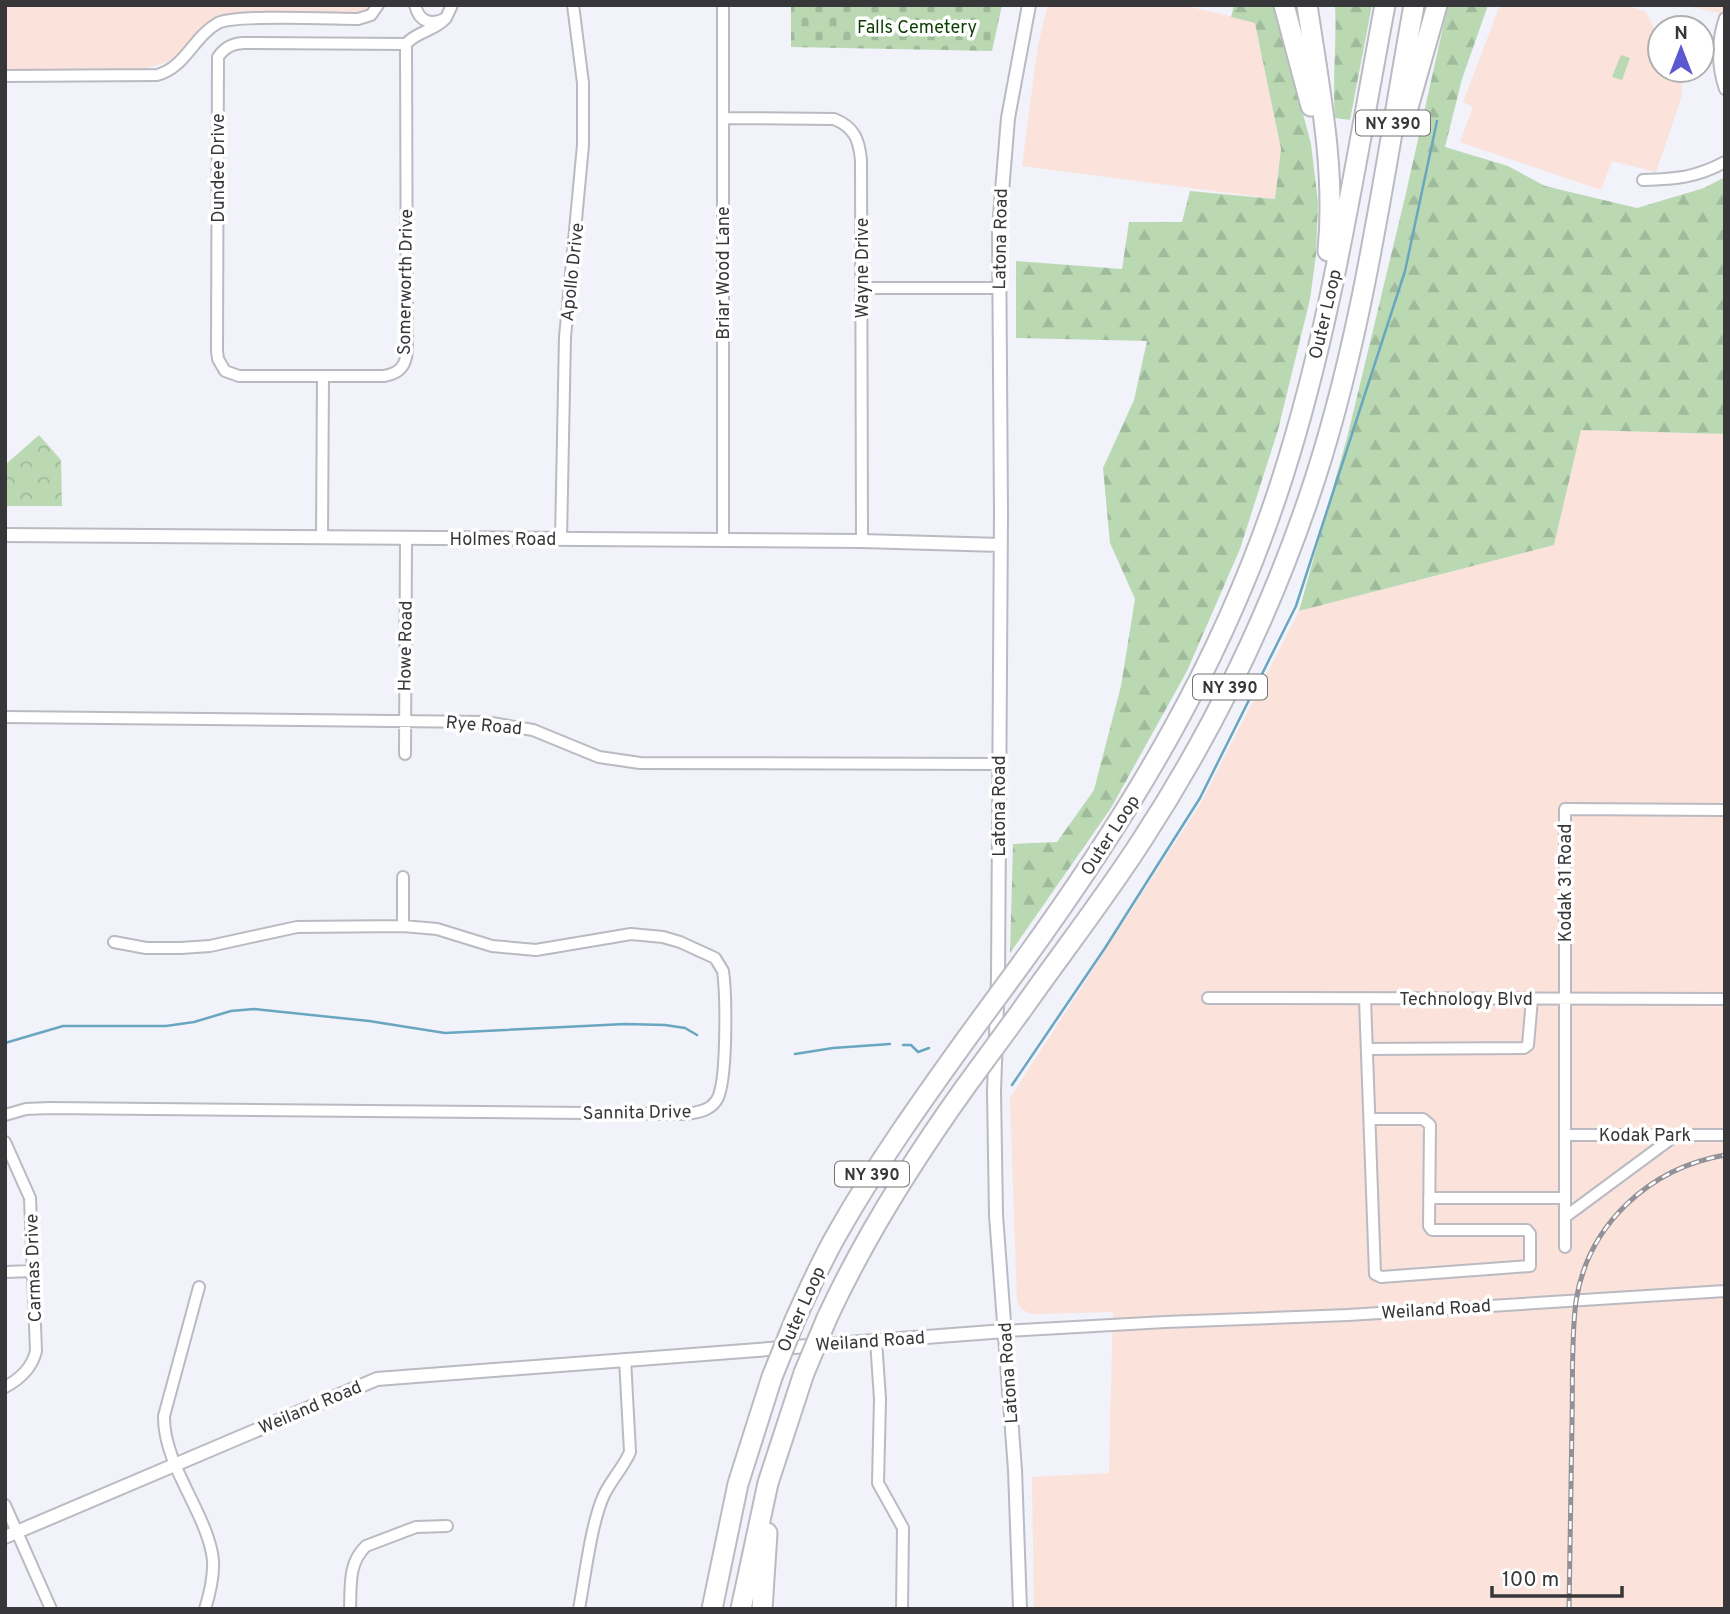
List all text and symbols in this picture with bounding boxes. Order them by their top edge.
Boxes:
north arrow [1646,14,1716,84]
park label: Falls Cemetery [857,17,977,40]
text: N [1674,22,1688,46]
road number: NY 390 [1356,111,1430,136]
street label: Dundee Drive [208,113,231,223]
street label: Latona Road [989,188,1014,290]
street label: Briar Wood Lane [713,206,736,340]
street label: Somerworth Drive [394,209,419,355]
street label: Wayne Drive [852,218,875,318]
street label: Apollo Drive [557,222,590,323]
street label: Outer Loop [1305,267,1348,362]
street label: Holmes Road [450,529,556,552]
street label: Howe Road [394,600,419,692]
road number: NY 390 [1193,674,1267,700]
street label: Rye Road [445,712,523,741]
street label: Latona Road [989,755,1012,857]
street label: Outer Loop [1077,791,1146,880]
street label: Kodak 31 Road [1555,824,1578,942]
street label: Technology Blvd [1399,989,1533,1012]
street label: Sannita Drive [583,1101,691,1126]
street label: Kodak Park [1599,1125,1691,1148]
road number: NY 390 [835,1162,909,1186]
street label: Carmas Drive [21,1213,48,1323]
street label: Outer Loop [773,1263,831,1356]
street label: Weiland Road [1381,1295,1492,1326]
street label: Latona Road [994,1321,1025,1424]
street label: Weiland Road [815,1327,926,1358]
street label: Weiland Road [256,1376,366,1440]
scale bar [1492,1554,1622,1598]
text: 100 m [1502,1567,1559,1594]

